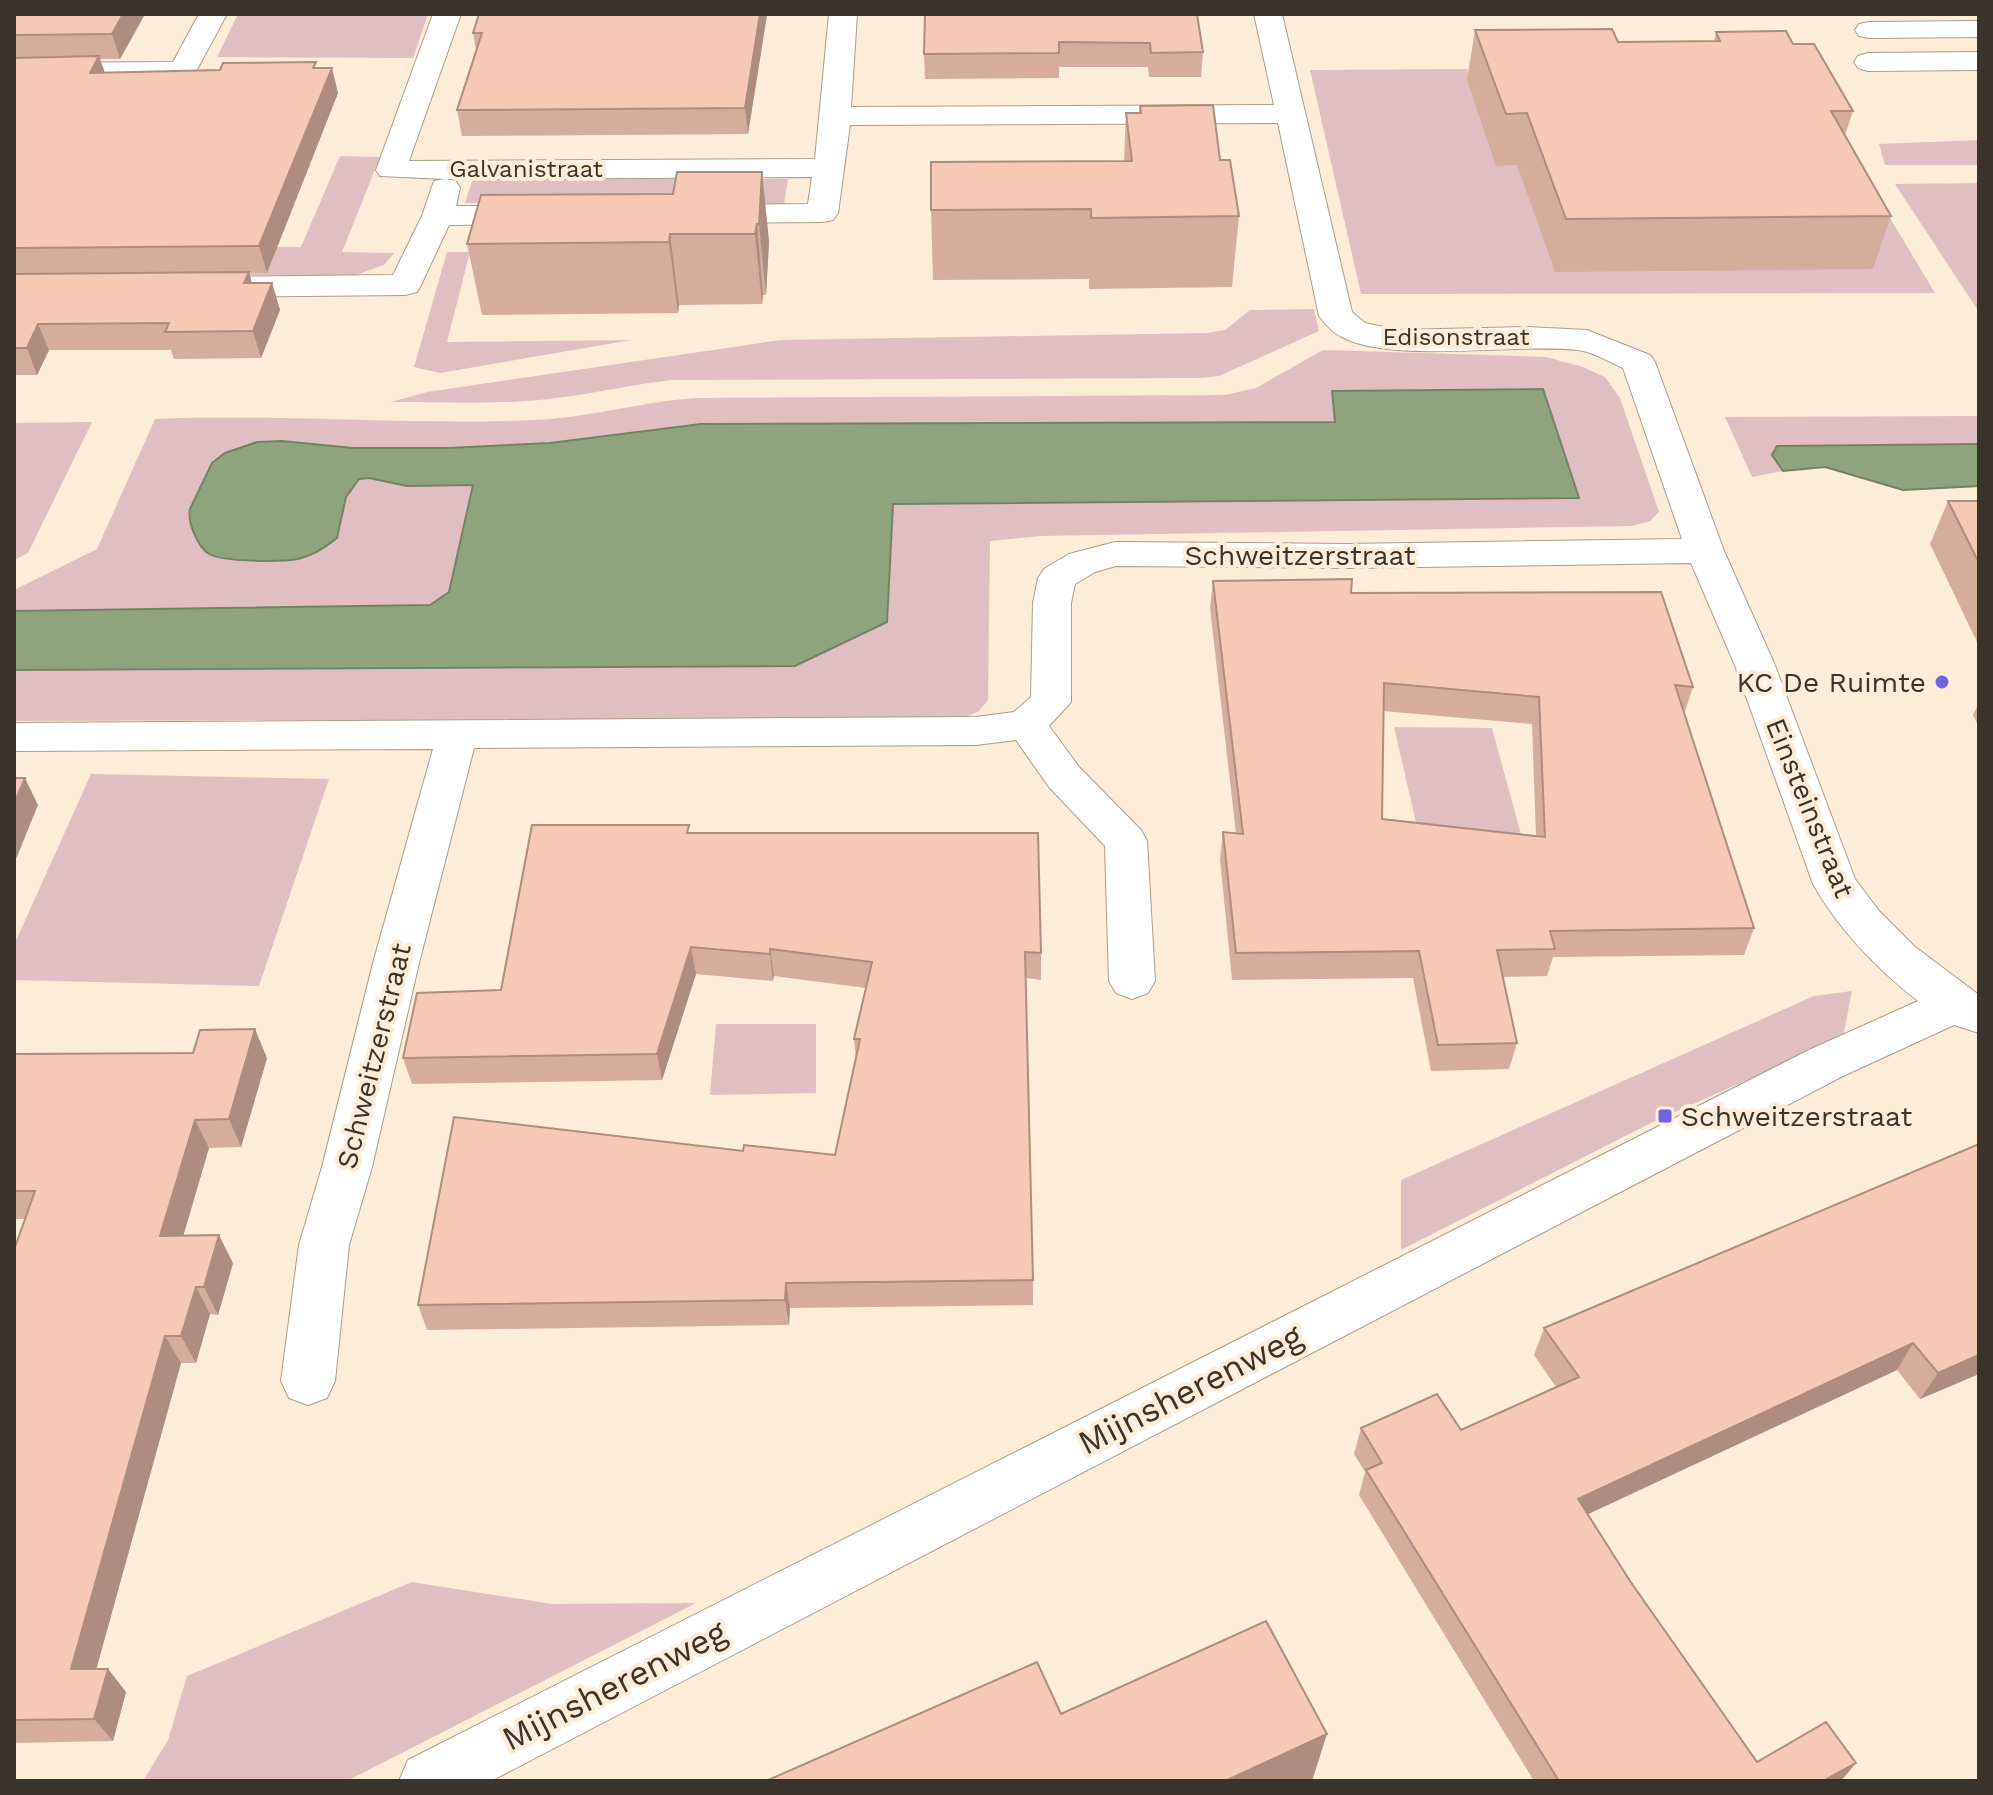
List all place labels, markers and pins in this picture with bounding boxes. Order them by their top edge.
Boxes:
place label: KC De Ruimte [1736,666,1926,699]
marker: KC De Ruimte [1933,673,1951,691]
place label: Schweitzerstraat [1681,1100,1912,1133]
marker: Schweitzerstraat [1656,1107,1674,1125]

